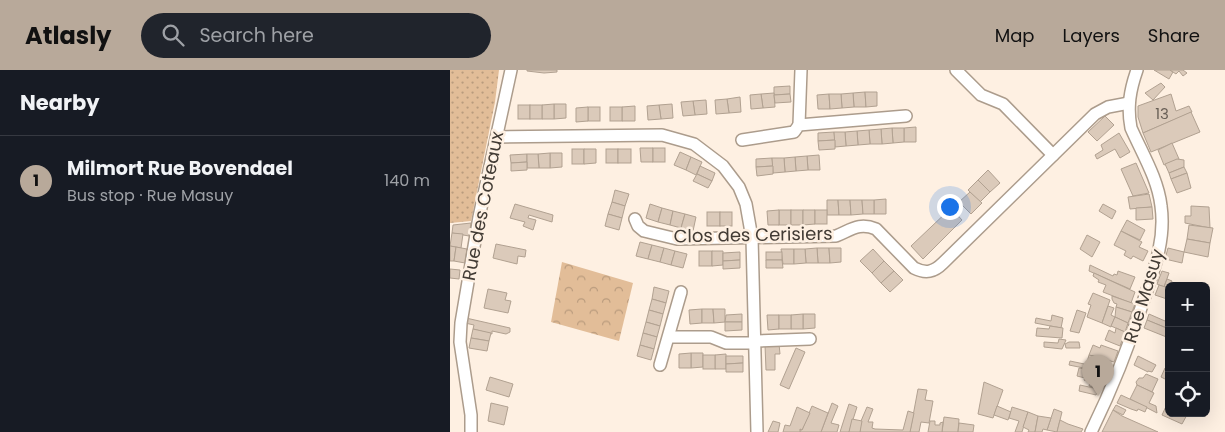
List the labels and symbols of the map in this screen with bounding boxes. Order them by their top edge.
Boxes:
house number: 13 [1155,103,1169,124]
street label: Rue des Coteaux [456,129,509,283]
your location [937,194,963,220]
street label: Clos des Cerisiers [673,221,833,248]
street label: Rue Masuy [1117,246,1170,346]
pin: 1 [1082,355,1114,396]

